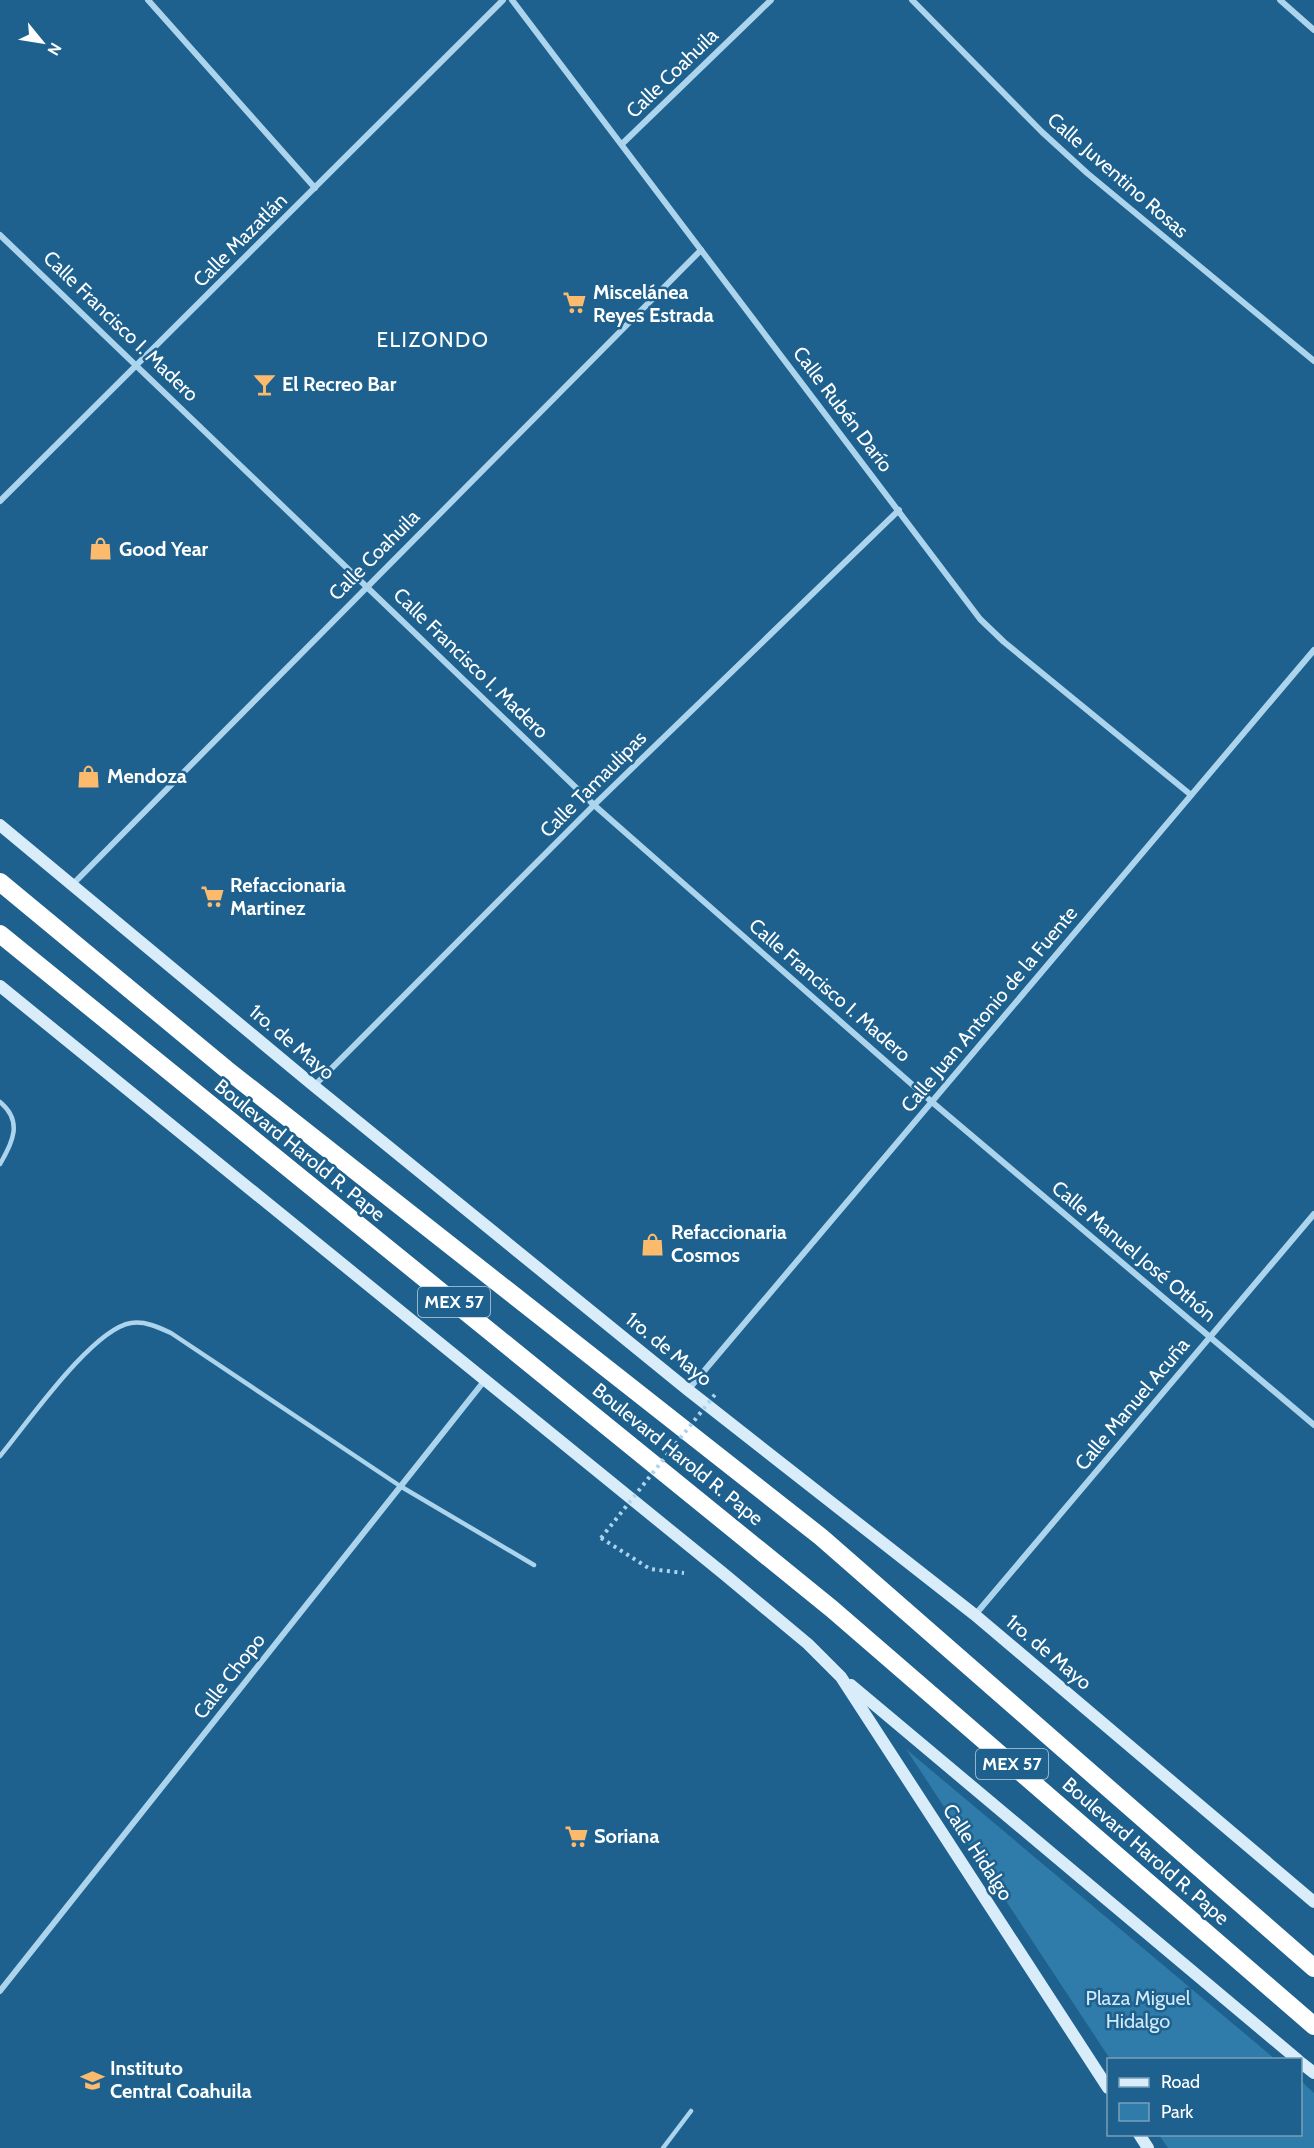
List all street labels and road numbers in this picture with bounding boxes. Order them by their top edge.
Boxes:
street label: Calle Coahuila [621,23,723,123]
street label: Calle Juventino Rosas [1043,107,1193,243]
street label: Calle Mazatlán [188,188,292,292]
street label: Calle Francisco I. Madero [38,246,204,406]
street label: Calle Rubén Darío [788,342,898,476]
street label: Calle Coahuila [324,504,425,605]
street label: Calle Francisco I. Madero [388,583,554,743]
street label: Calle Tamaulipas [535,726,651,842]
street label: Calle Juan Antonio de la Fuente [896,901,1082,1117]
street label: Calle Francisco I. Madero [744,913,916,1067]
street label: 1ro. de Mayo [244,999,340,1085]
street label: Boulevard Harold R. Pape [210,1074,390,1226]
street label: Calle Manuel José Othón [1047,1175,1221,1327]
road number: MEX 57 [418,1287,490,1317]
street label: 1ro. de Mayo [621,1307,717,1391]
street label: Calle Manuel Acuña [1070,1333,1195,1475]
street label: Boulevard Harold R. Pape [588,1378,768,1530]
street label: 1ro. de Mayo [1001,1609,1097,1695]
street label: Calle Chopo [188,1628,270,1724]
road number: MEX 57 [976,1749,1048,1779]
street label: Boulevard Harold R. Pape [1058,1772,1234,1930]
street label: Calle Hidalgo [938,1799,1018,1905]

